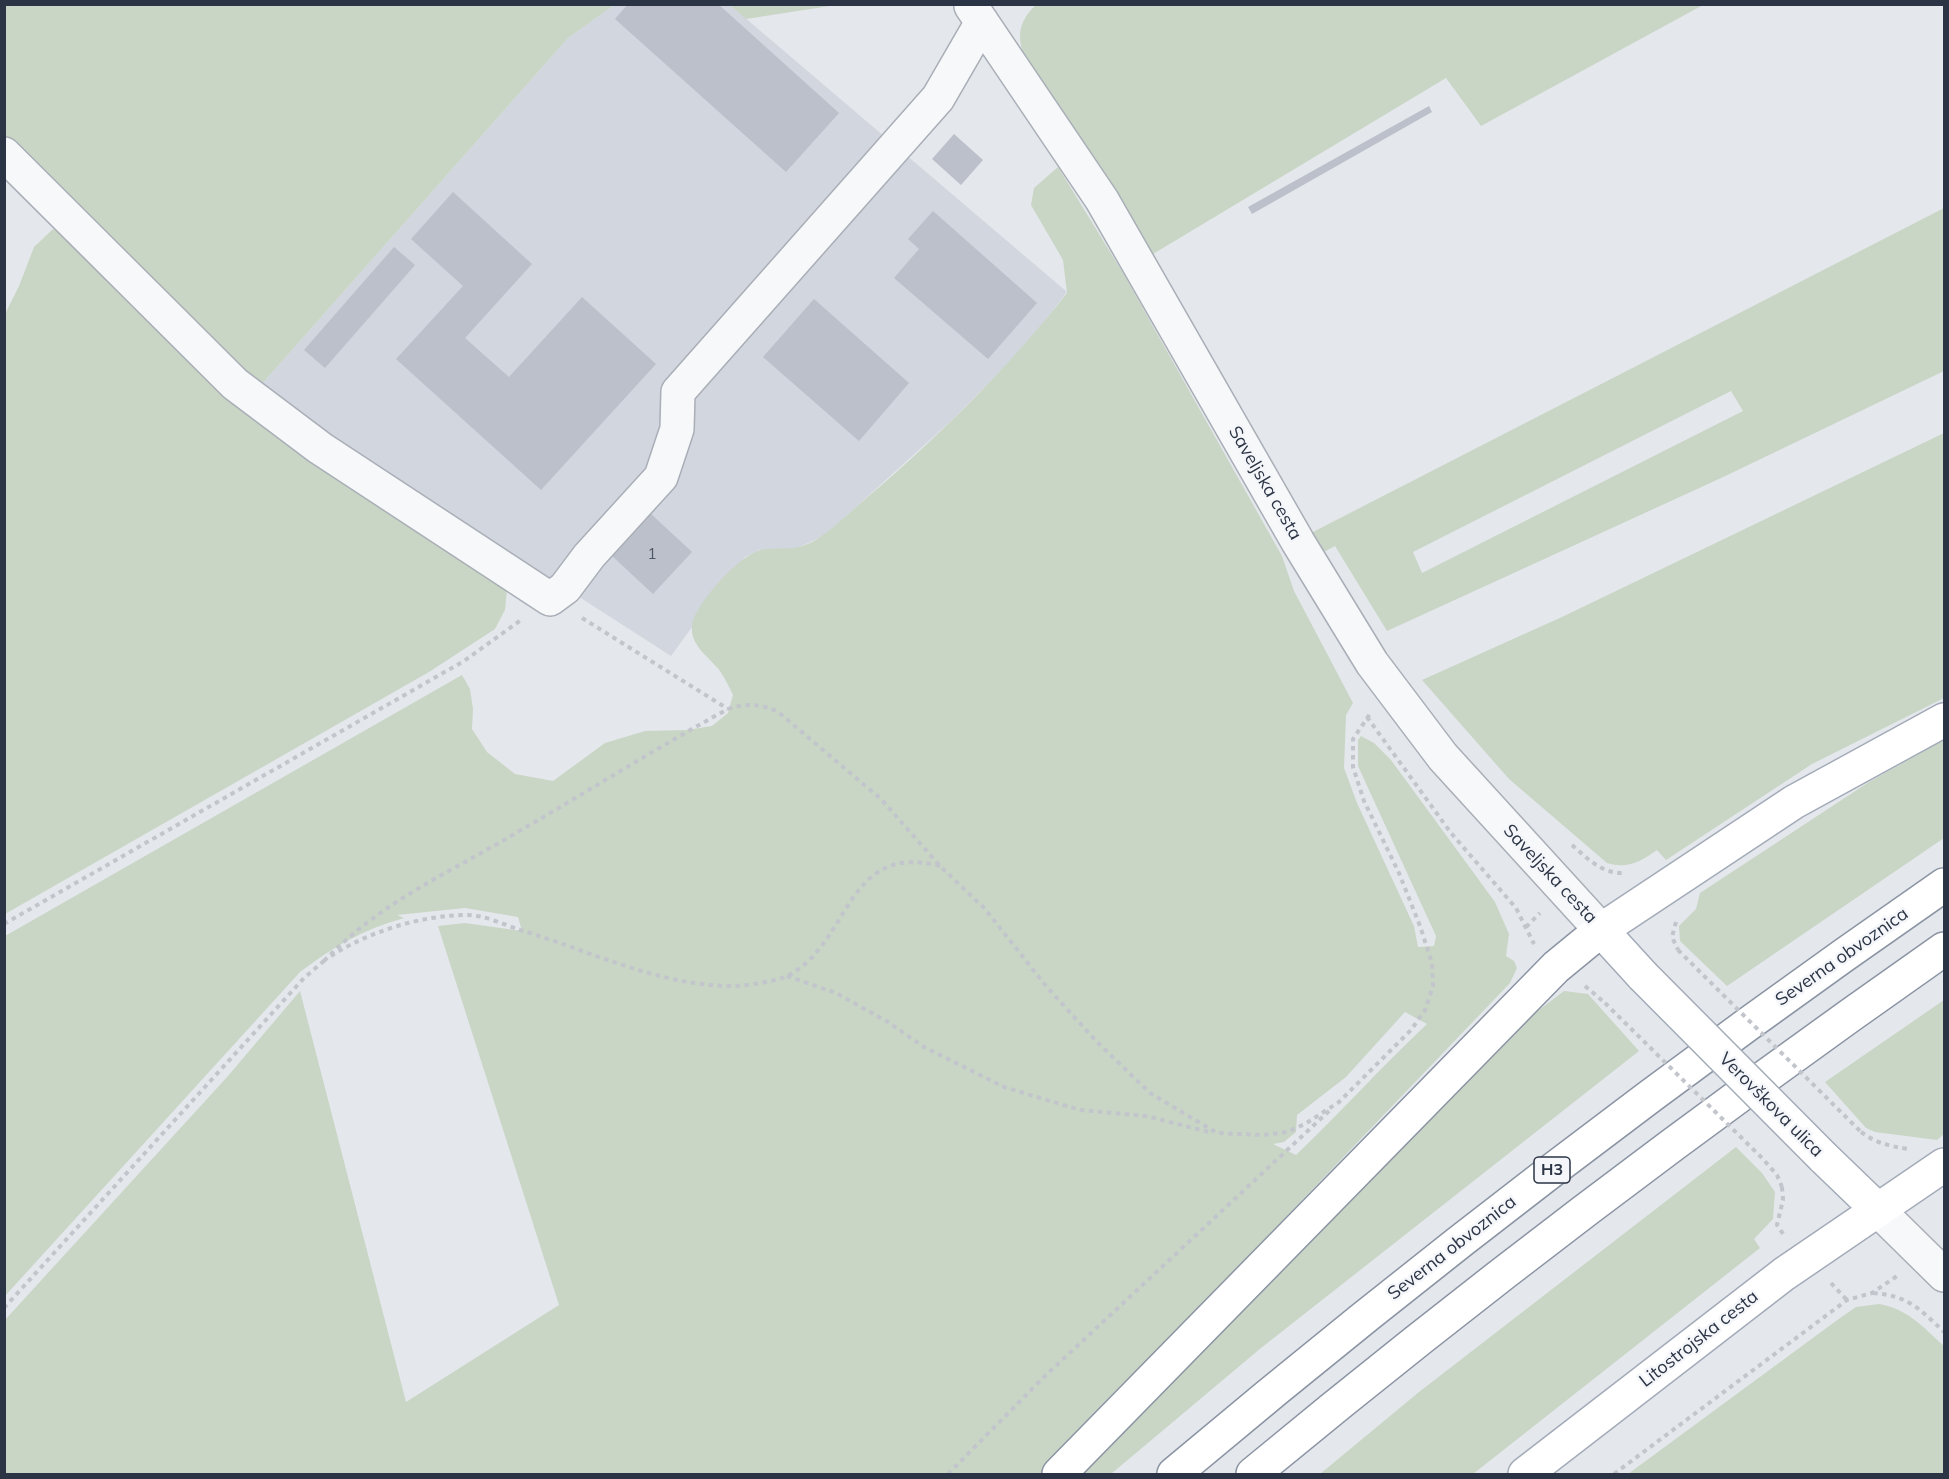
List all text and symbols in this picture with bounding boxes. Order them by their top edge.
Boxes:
street label: Saveljska cesta [1224,422,1306,544]
house number: 1 [648,545,656,563]
street label: Saveljska cesta [1499,820,1601,928]
street label: Severna obvoznica [1771,903,1913,1011]
street label: Verovškova ulica [1714,1048,1828,1162]
road number: H3 [1534,1157,1570,1183]
street label: Severna obvoznica [1383,1191,1521,1305]
street label: Litostrojska cesta [1635,1286,1763,1392]

